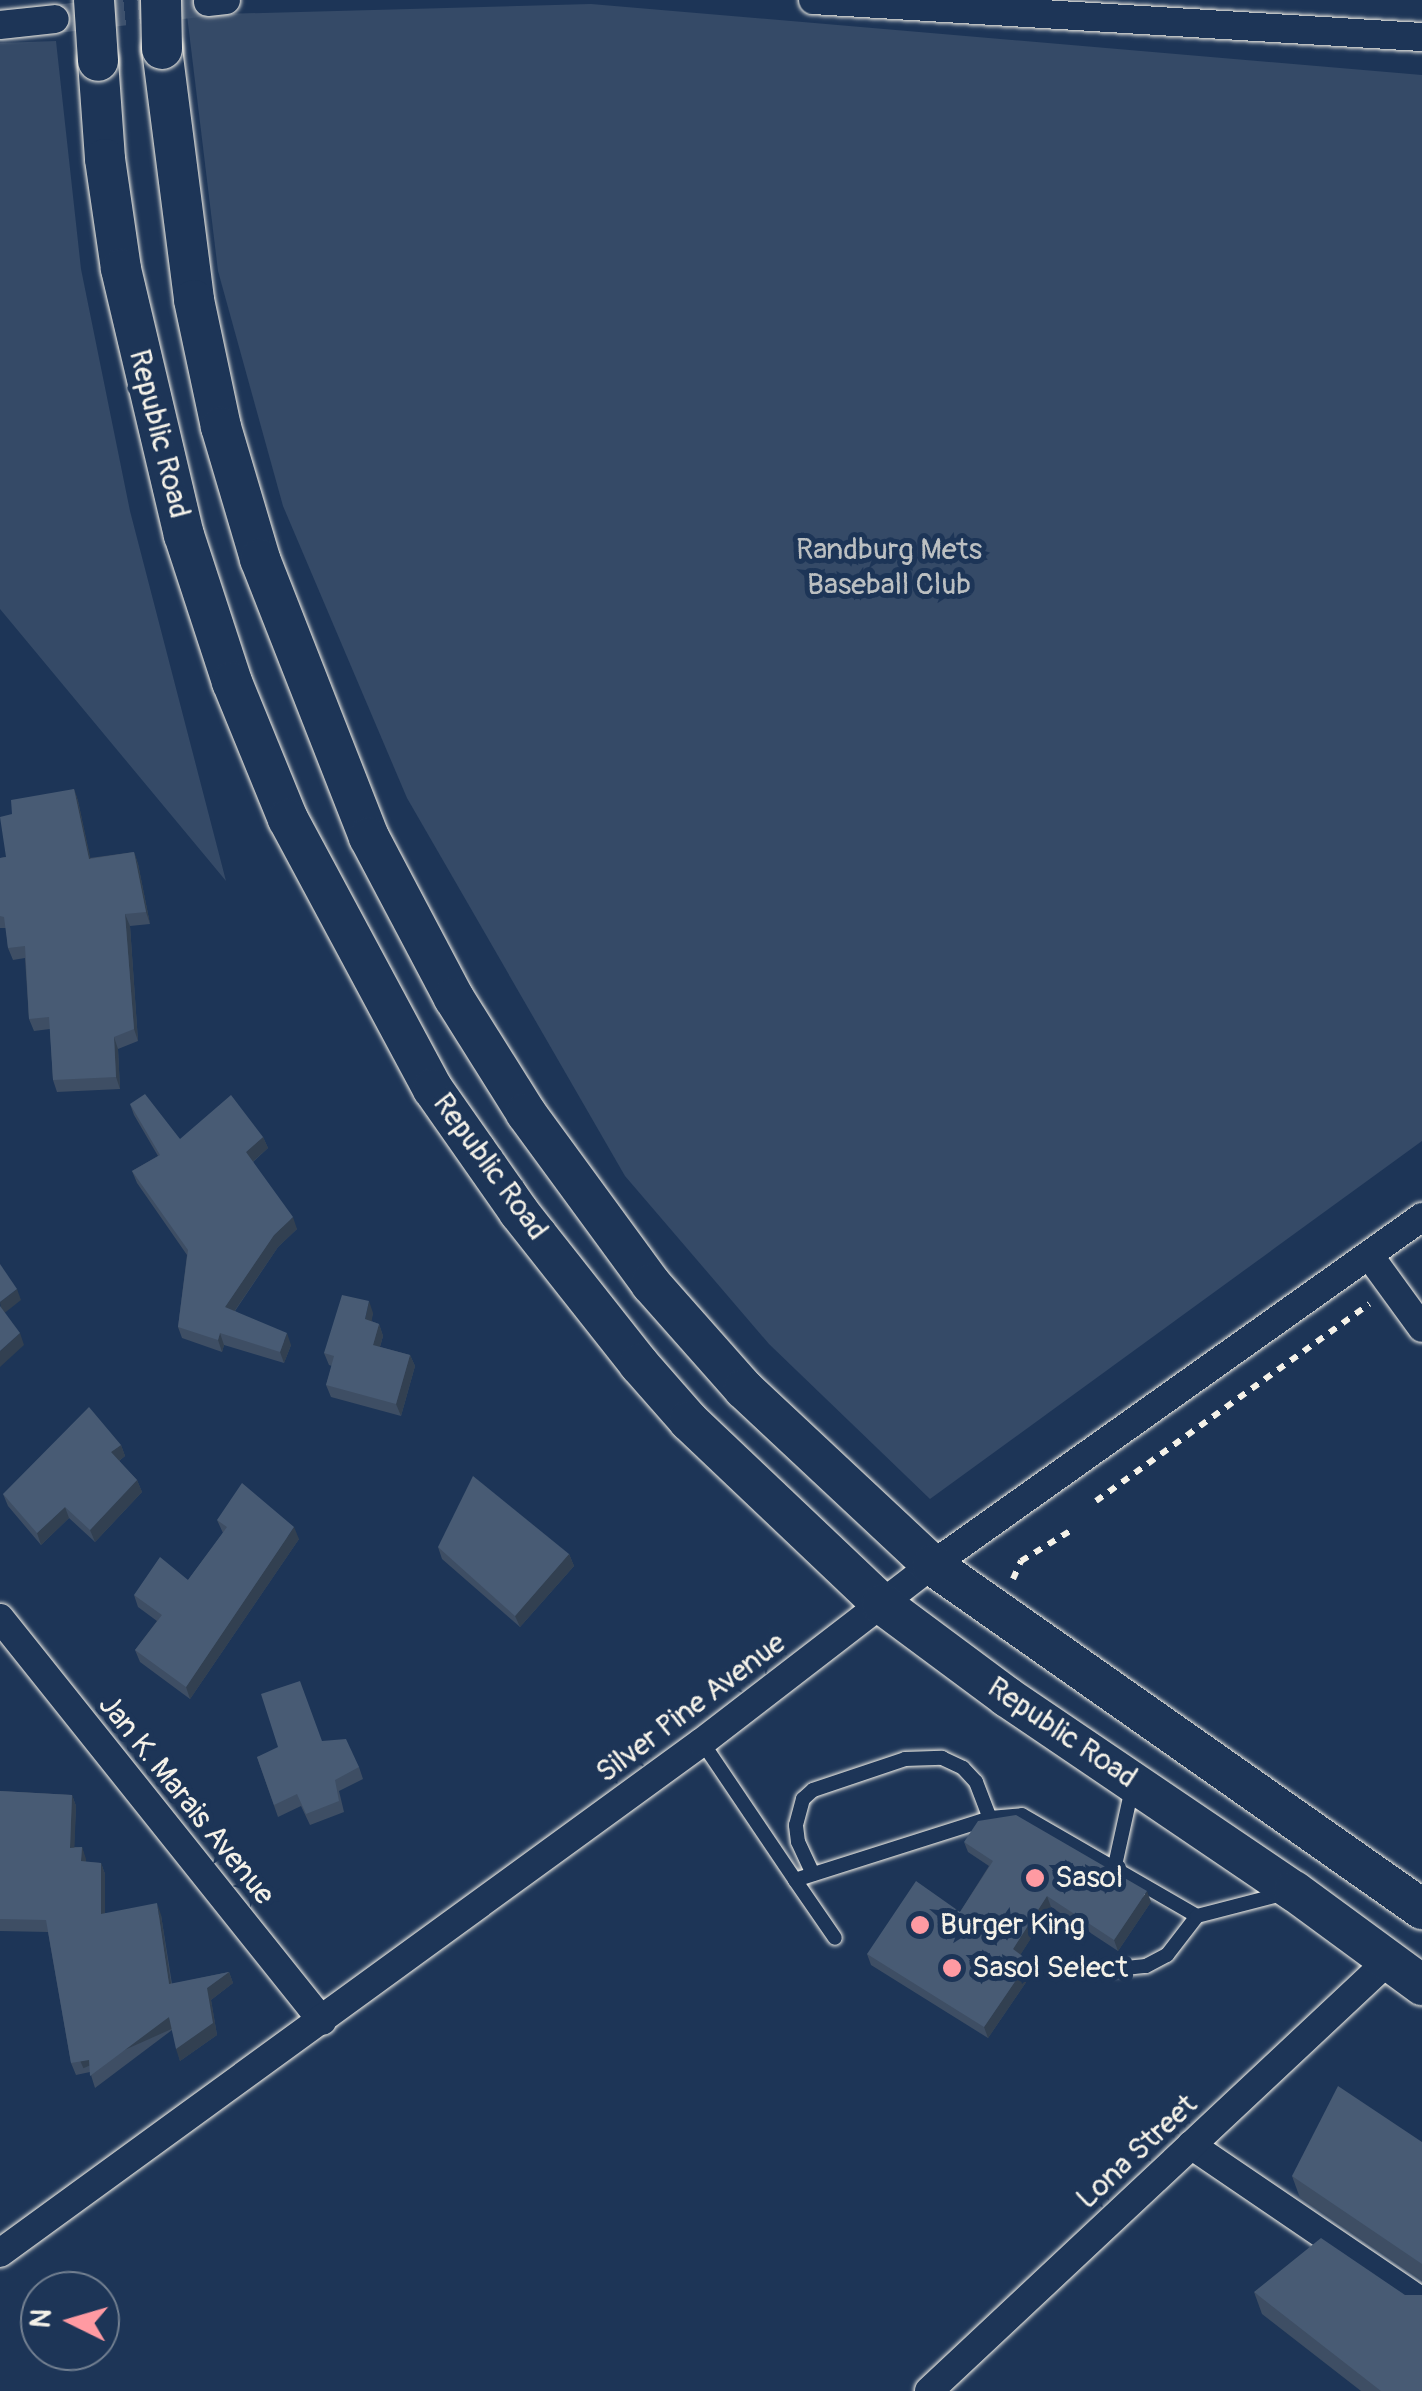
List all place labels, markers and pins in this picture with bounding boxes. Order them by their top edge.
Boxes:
place label: Sasol [1055,1860,1123,1896]
marker: Sasol [1024,1867,1046,1889]
place label: Burger King [940,1907,1085,1943]
marker: Burger King [909,1914,931,1936]
place label: Sasol Select [972,1950,1128,1986]
marker: Sasol Select [941,1957,963,1979]

